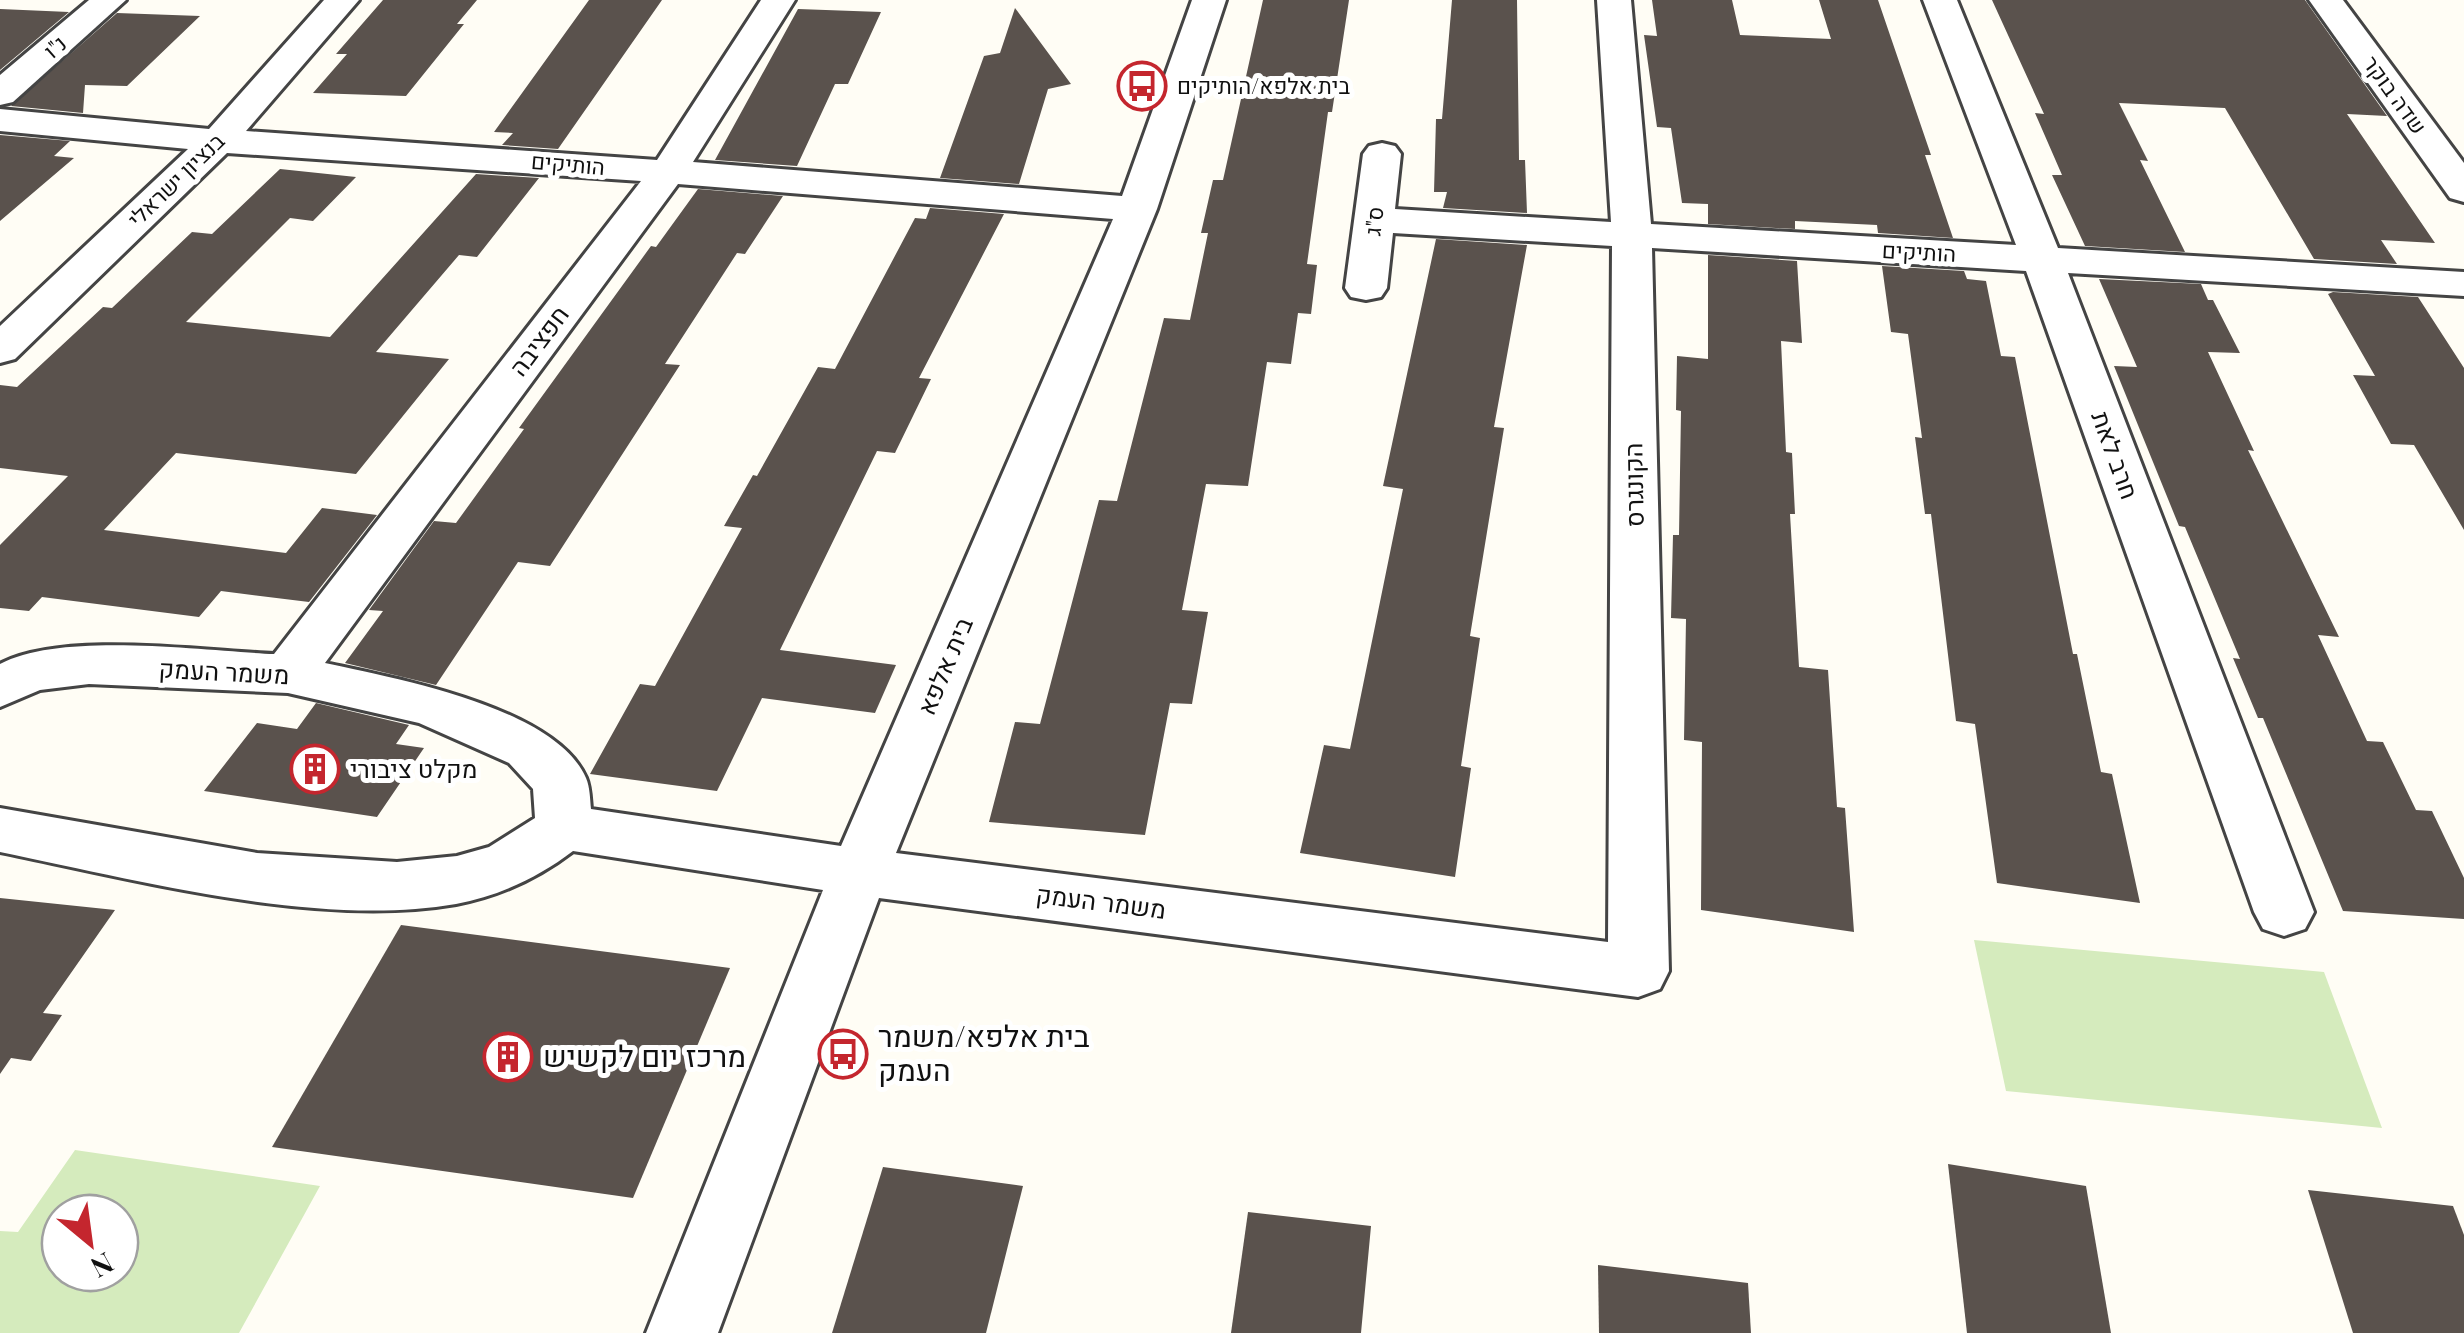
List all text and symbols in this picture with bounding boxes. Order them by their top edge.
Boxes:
street label: נ"ו [37,28,72,64]
street label: שדה בוקר [2357,49,2434,140]
bus stop icon: בית אלפא/הותיקים [1116,60,1168,112]
place label: בית אלפא/הותיקים [1177,70,1350,100]
street label: בנציון ישראלי [120,125,230,233]
street label: הותיקים [530,145,606,181]
street label: ס"ג [1356,205,1390,237]
street label: הותיקים [1881,234,1957,268]
street label: חפציבה [501,298,575,382]
street label: חרב לאת [2085,406,2148,503]
street label: הקונגרס [1615,442,1650,528]
street label: בית אלפא [908,611,979,719]
street label: משמר העמק [158,651,290,690]
building icon: מקלט ציבורי [289,743,341,795]
place label: מקלט ציבורי [350,751,477,784]
street label: משמר העמק [1034,876,1168,925]
place label: בית אלפא/משמר העמק [878,1015,1090,1089]
bus stop icon: בית אלפא/משמר העמק [817,1028,869,1080]
building icon: מרכז יום לקשיש [482,1031,534,1083]
place label: מרכז יום לקשיש [543,1035,746,1075]
north arrow [40,1193,140,1293]
text: N [85,1245,121,1287]

